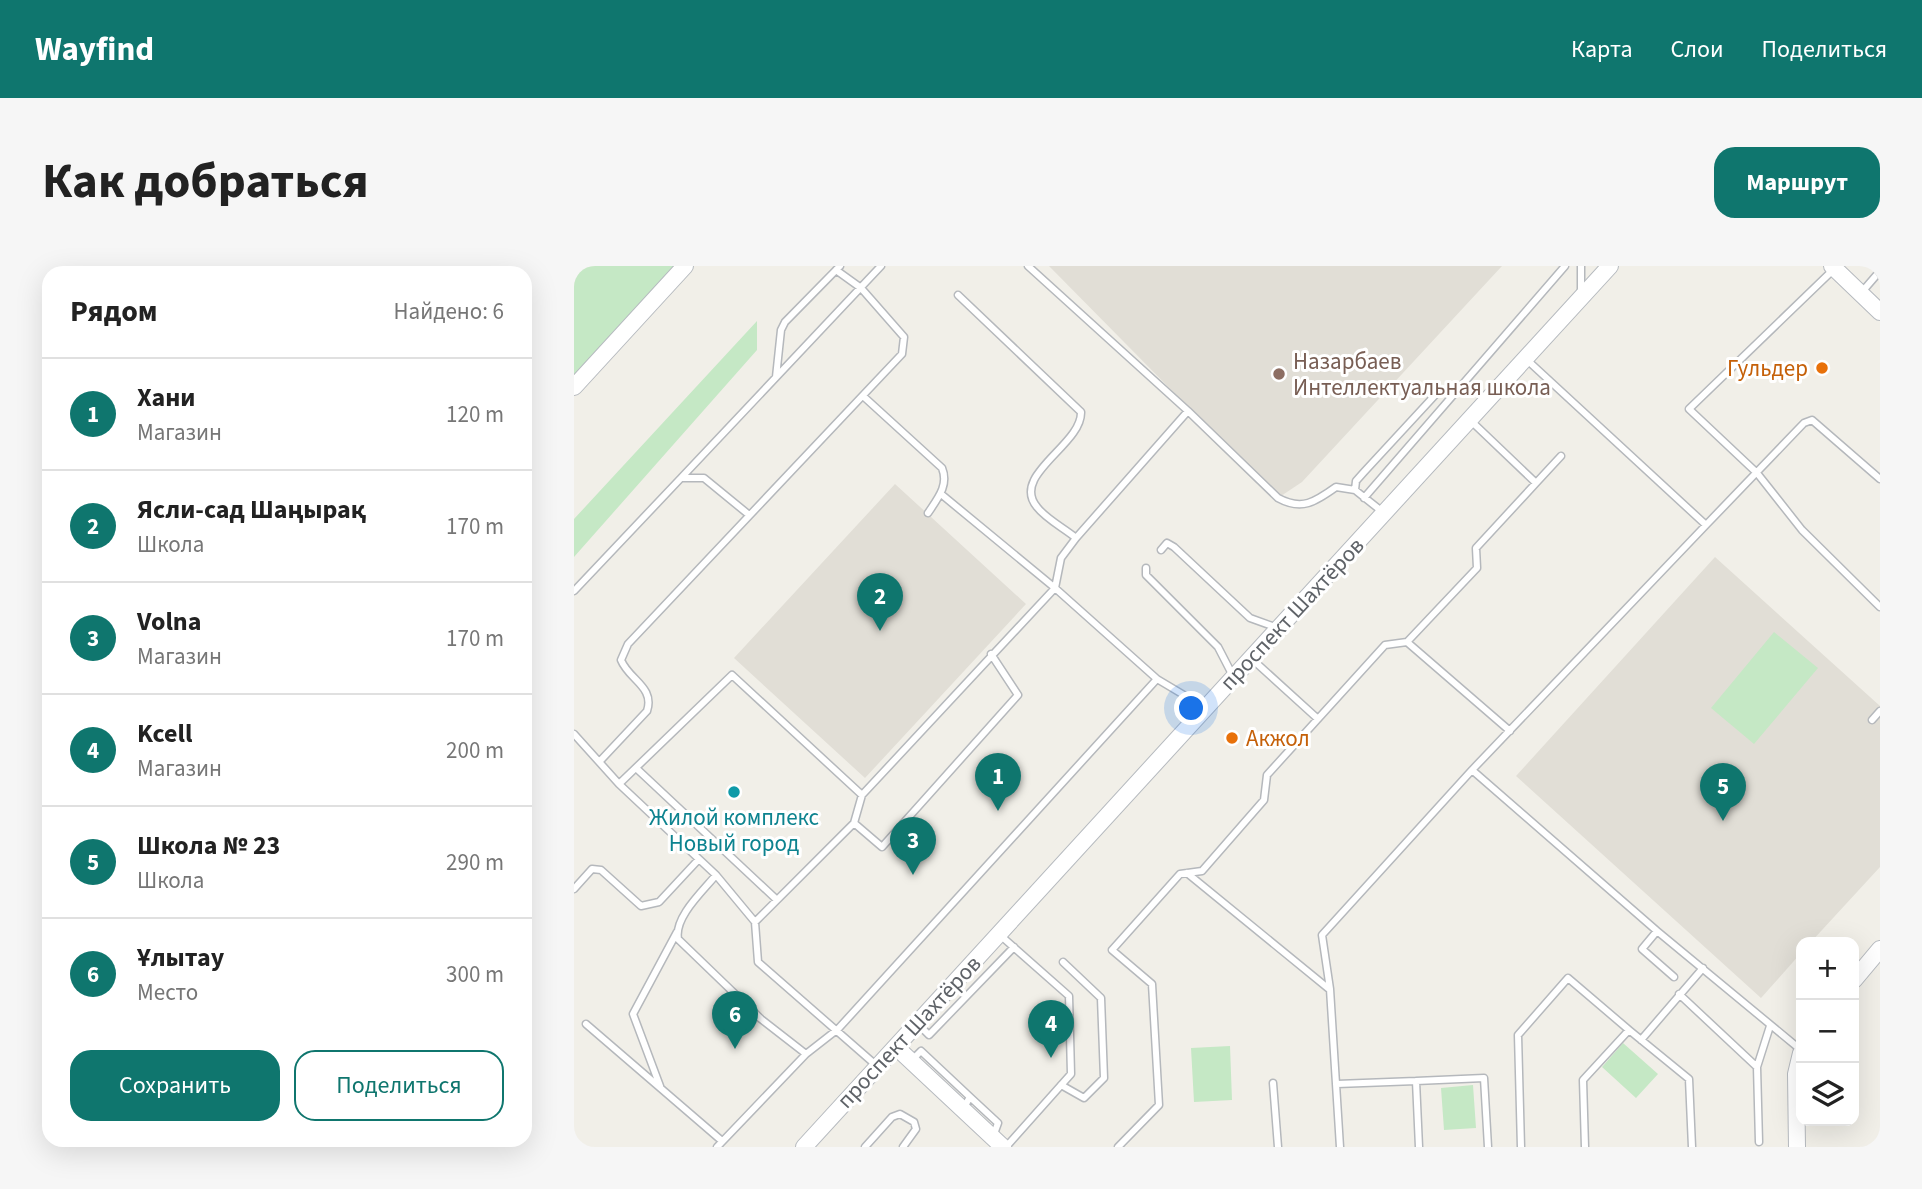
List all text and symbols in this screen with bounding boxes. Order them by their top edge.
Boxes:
text: Wayfind [35,26,154,73]
text: Карта [1571,32,1633,67]
text: Слои [1671,32,1724,67]
text: Поделиться [1762,32,1887,67]
text: Как добраться [42,147,369,217]
button: Маршрут [1714,147,1880,218]
text: Рядом [70,290,158,333]
text: Найдено: 6 [394,295,504,328]
place label: Назарбаев Интеллектуальная школа [1293,345,1551,404]
place label: Гульдер [1727,352,1808,385]
marker: Гульдер [1814,360,1830,376]
marker: Назарбаев Интеллектуальная школа [1271,366,1287,382]
text: Хани [137,379,195,416]
text: 1 [87,398,99,431]
text: 120 m [446,398,504,431]
text: Магазин [137,416,222,449]
text: Ясли-сад Шаңырақ [137,491,366,528]
text: 2 [87,510,99,543]
text: 170 m [446,510,504,543]
text: Школа [137,528,204,561]
street label: проспект Шахтёров [1212,530,1372,698]
pin: 2 [857,573,903,631]
text: Volna [137,603,201,640]
text: 3 [87,622,99,655]
text: 170 m [446,622,504,655]
text: Магазин [137,640,222,673]
your location [1174,691,1208,725]
text: Kcell [137,715,192,752]
place label: Акжол [1246,722,1310,755]
marker: Акжол [1224,730,1240,746]
text: 4 [87,734,99,767]
text: 200 m [446,734,504,767]
text: Магазин [137,752,222,785]
pin: 1 [975,753,1021,811]
pin: 5 [1700,763,1746,821]
marker: Жилой комплекс Новый город [726,784,742,800]
place label: Жилой комплекс Новый город [649,801,819,860]
pin: 3 [890,817,936,875]
text: Школа № 23 [137,827,280,864]
text: 5 [87,846,99,879]
text: 290 m [446,846,504,879]
text: Школа [137,864,204,897]
map controls [1796,937,1859,1126]
button: + [1796,937,1859,1000]
text: Ұлытау [137,939,224,976]
street label: проспект Шахтёров [829,948,989,1116]
text: 6 [87,958,99,991]
text: 300 m [446,958,504,991]
text: Место [137,976,198,1009]
pin: 6 [712,991,758,1049]
pin: 4 [1028,1000,1074,1058]
button: − [1796,1000,1859,1063]
button: Сохранить [70,1050,280,1121]
button: Поделиться [294,1050,504,1121]
button: layers [1796,1063,1859,1126]

